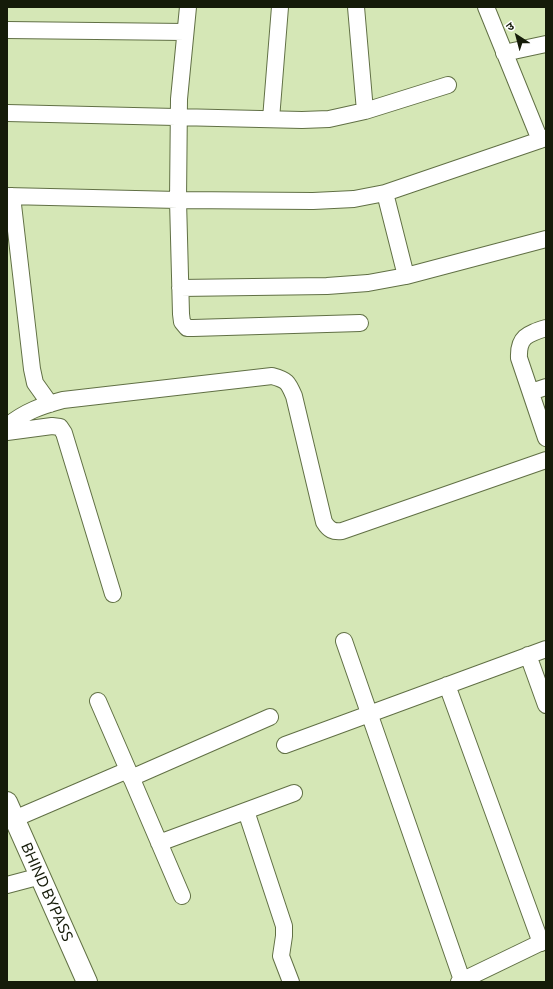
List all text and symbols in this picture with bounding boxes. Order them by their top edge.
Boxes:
north arrow [497,16,537,56]
text: उ [503,19,516,33]
street label: BHIND BYPASS [17,840,77,944]

